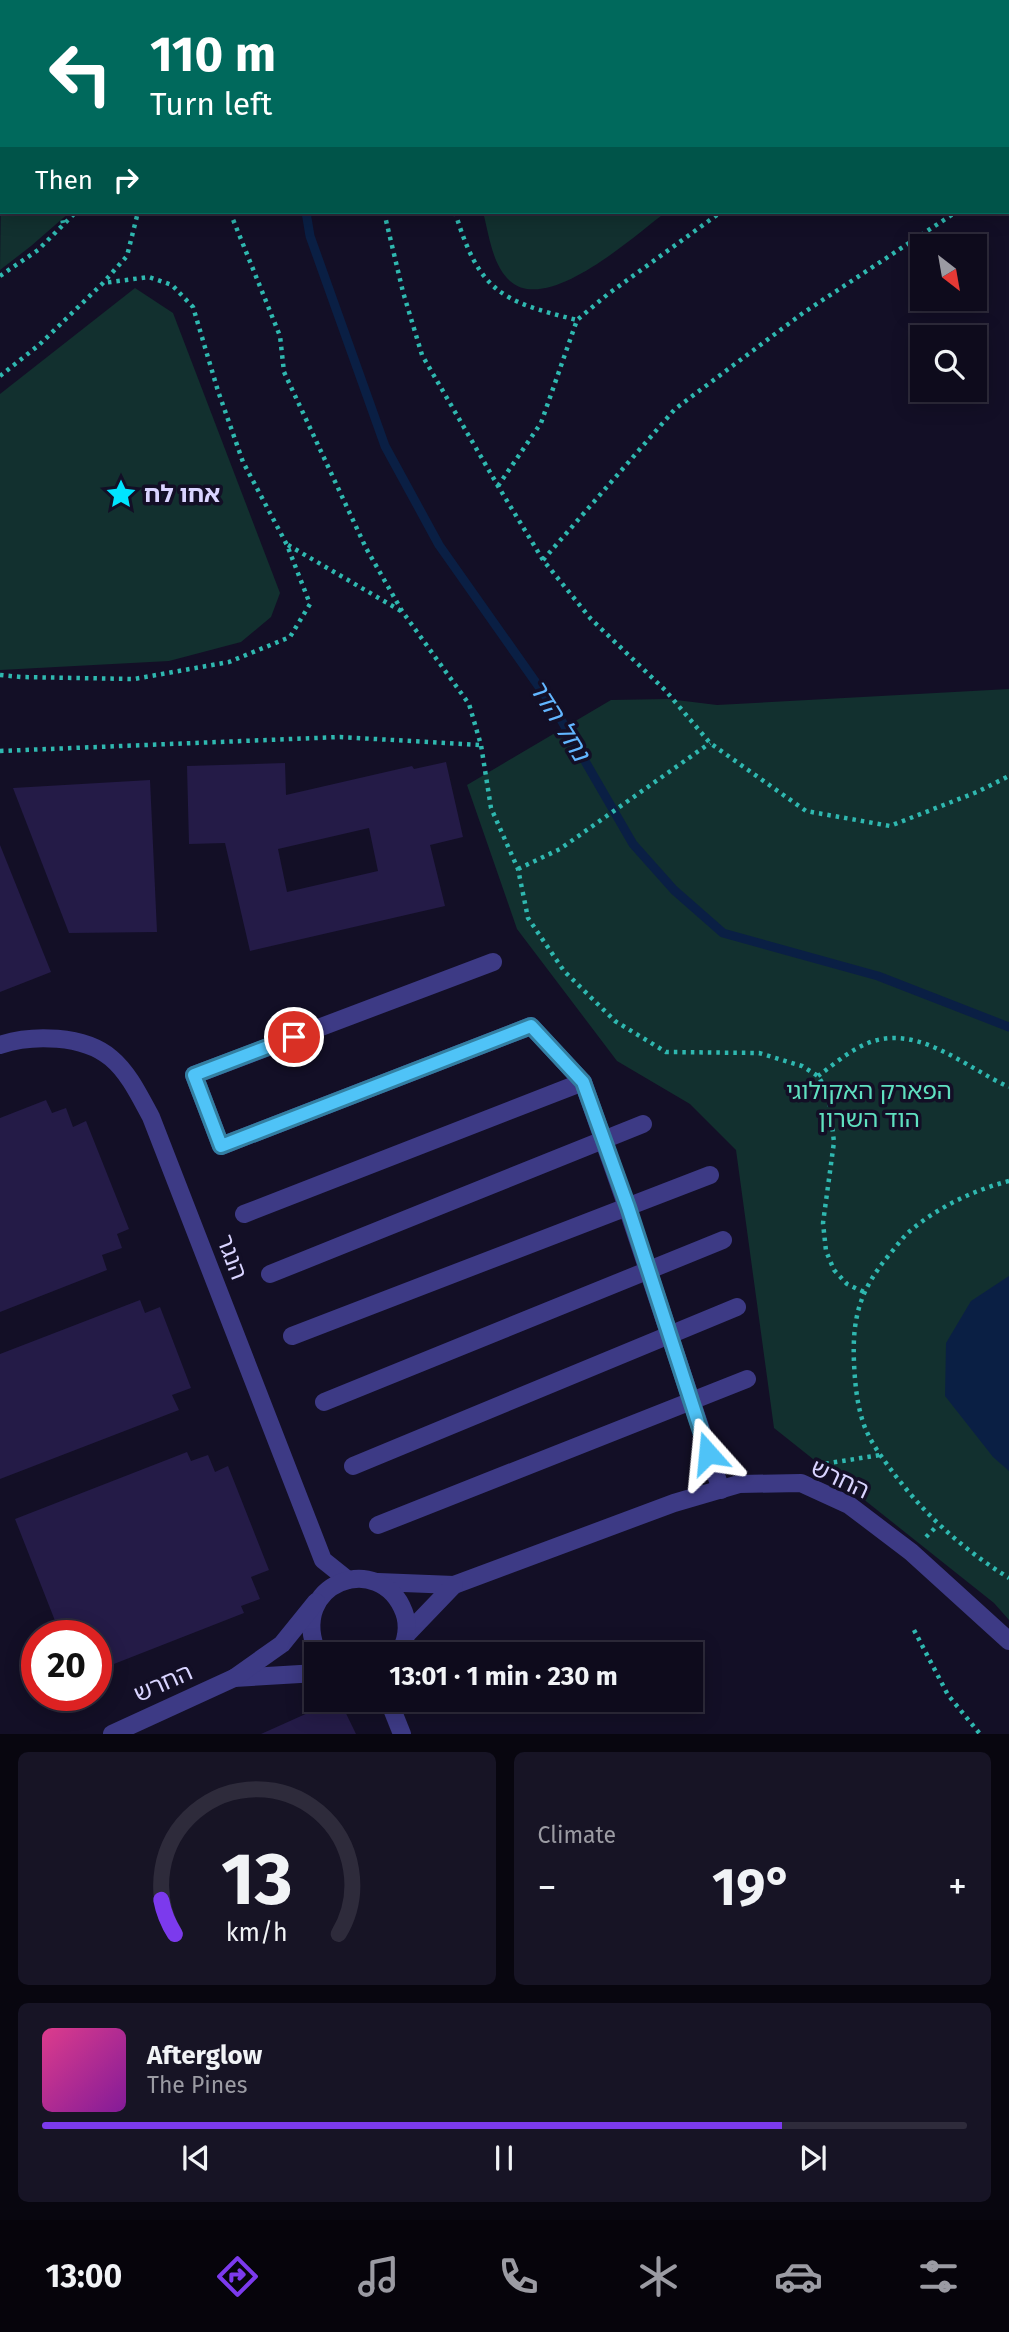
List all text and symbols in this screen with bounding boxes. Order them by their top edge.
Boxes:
text: 110 m [150,25,276,84]
icon: left [35,28,126,119]
text: Turn left [150,85,272,123]
icon: right [107,161,145,199]
text: Then [35,165,93,196]
north arrow [910,234,987,312]
map controls [910,234,987,402]
button: search [910,325,987,402]
place icon: אחו לח [104,477,138,511]
place label: אחו לח [144,480,220,508]
water label: נחל הדר [522,673,597,768]
pin [264,1007,324,1067]
icon: arrive [275,1018,313,1056]
park label: הפארק האקולוגי הוד השרון [786,1077,952,1133]
street label: הנגר [211,1231,253,1283]
position arrow [671,1416,745,1490]
street label: החרש [806,1453,874,1505]
speed limit sign: 20 [21,1620,112,1711]
street label: החרש [129,1658,197,1708]
text: 13:01 · 1 min · 230 m [389,1661,618,1692]
text: Climate [538,1821,616,1849]
text: 13 [221,1837,293,1924]
text: 19° [712,1856,792,1919]
text: − [538,1864,557,1910]
text: + [948,1864,967,1910]
text: km/h [226,1918,288,1948]
text: Afterglow [147,2040,262,2071]
text: The Pines [147,2071,248,2099]
icon: previous [177,2139,215,2177]
icon: pause [485,2139,523,2177]
icon: next [794,2139,832,2177]
icon: directions [213,2252,262,2301]
icon: music [354,2252,403,2301]
icon: phone [494,2252,543,2301]
icon: climate [634,2252,683,2301]
icon: car [774,2252,823,2301]
icon: filters [914,2252,963,2301]
text: 13:00 [46,2257,122,2295]

